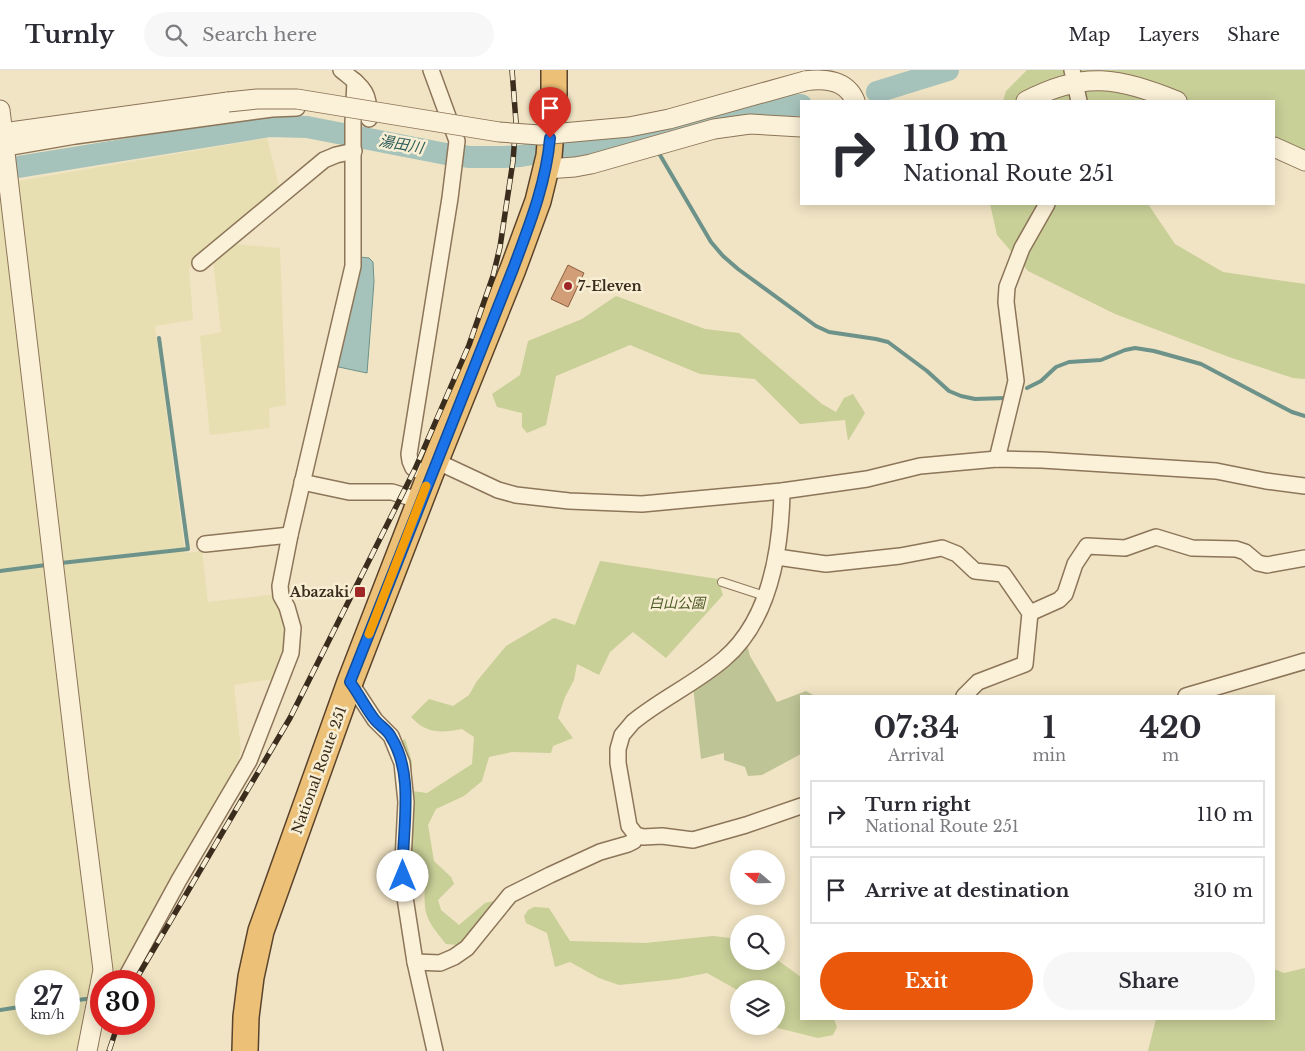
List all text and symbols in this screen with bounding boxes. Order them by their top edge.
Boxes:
search box [144,12,494,57]
text: Turnly [25,20,114,49]
icon: search [162,21,190,49]
text: Search here [202,23,317,46]
text: Map [1069,24,1110,46]
text: Layers [1138,24,1199,46]
text: Share [1227,24,1280,46]
pin [529,87,571,138]
icon: arrive [536,94,564,122]
text: 110 m [903,117,1008,160]
icon: right [820,120,885,185]
water label: 湯田川 [377,131,427,158]
text: National Route 251 [903,160,1115,187]
place label: 7-Eleven [578,277,642,295]
marker: 7-Eleven [562,280,574,292]
place label: Abazaki [289,583,349,601]
marker: Abazaki [353,585,367,599]
park label: 白山公園 [649,594,707,612]
street label: National Route 251 [288,704,350,836]
text: 07:34 [873,709,959,746]
text: 1 [1043,709,1056,746]
text: 420 [1139,709,1202,746]
text: Arrival [888,745,945,765]
text: min [1032,745,1066,765]
text: m [1162,745,1179,765]
text: Turn right [865,793,971,816]
icon: right [822,800,850,828]
text: 110 m [1197,803,1253,826]
text: National Route 251 [865,816,1019,836]
position arrow [376,849,428,901]
north arrow [730,850,785,905]
map controls [730,850,785,1035]
icon: arrive [822,876,850,904]
text: Arrive at destination [865,879,1069,902]
text: 310 m [1193,879,1253,902]
button: search [730,915,785,970]
button: Exit [820,952,1033,1010]
button: Share [1043,952,1255,1010]
speed limit sign: 30 [90,970,155,1035]
button: layers [730,980,785,1035]
text: 27 [33,981,62,1012]
text: km/h [30,1007,65,1022]

